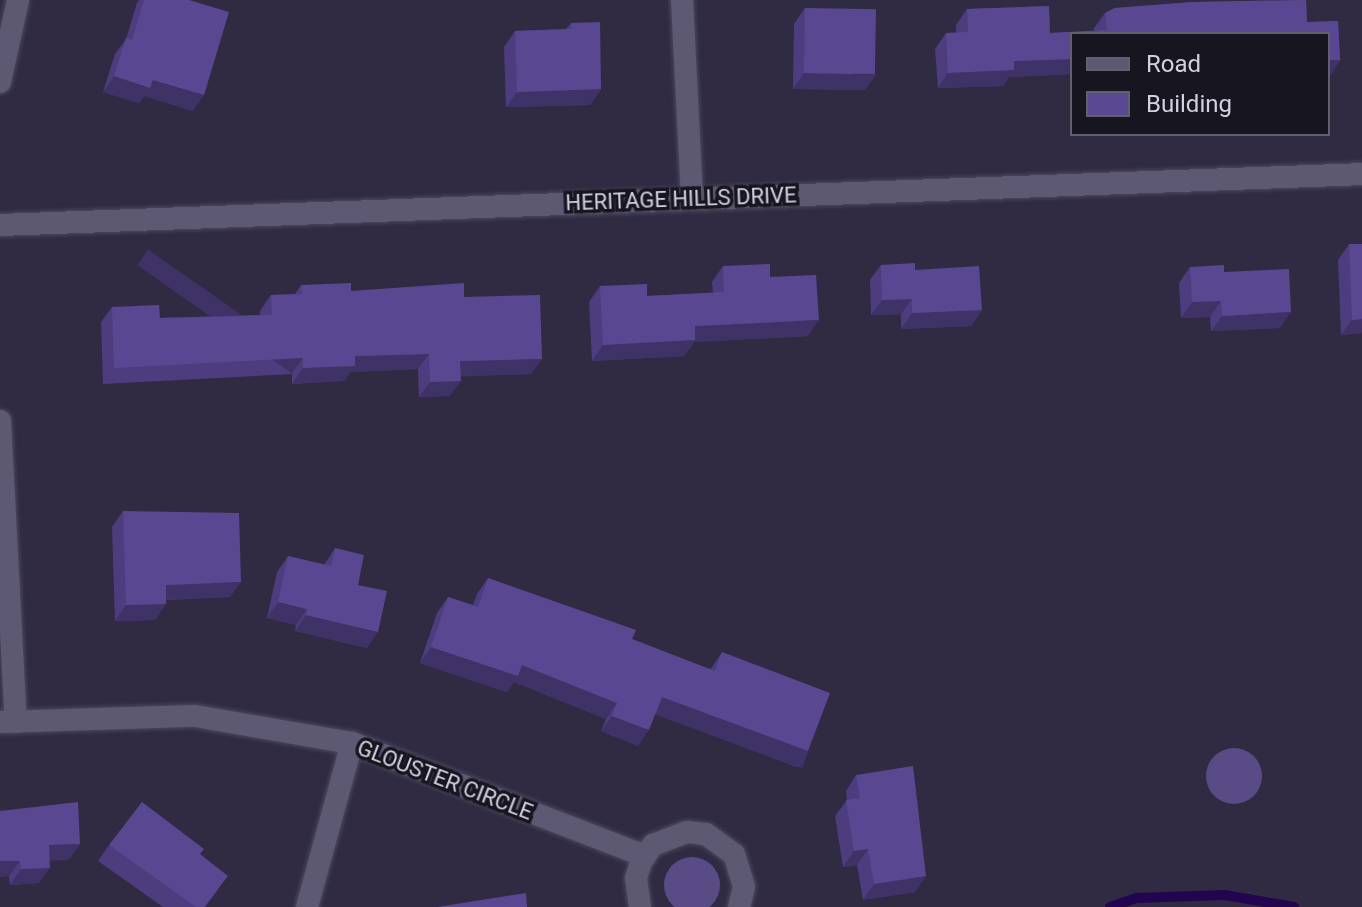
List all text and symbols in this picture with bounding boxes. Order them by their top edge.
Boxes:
legend [1070,32,1330,136]
text: Road [1146,50,1201,78]
text: Building [1146,90,1232,118]
street label: HERITAGE HILLS DRIVE [565,182,797,216]
street label: GLOUSTER CIRCLE [354,734,536,826]

